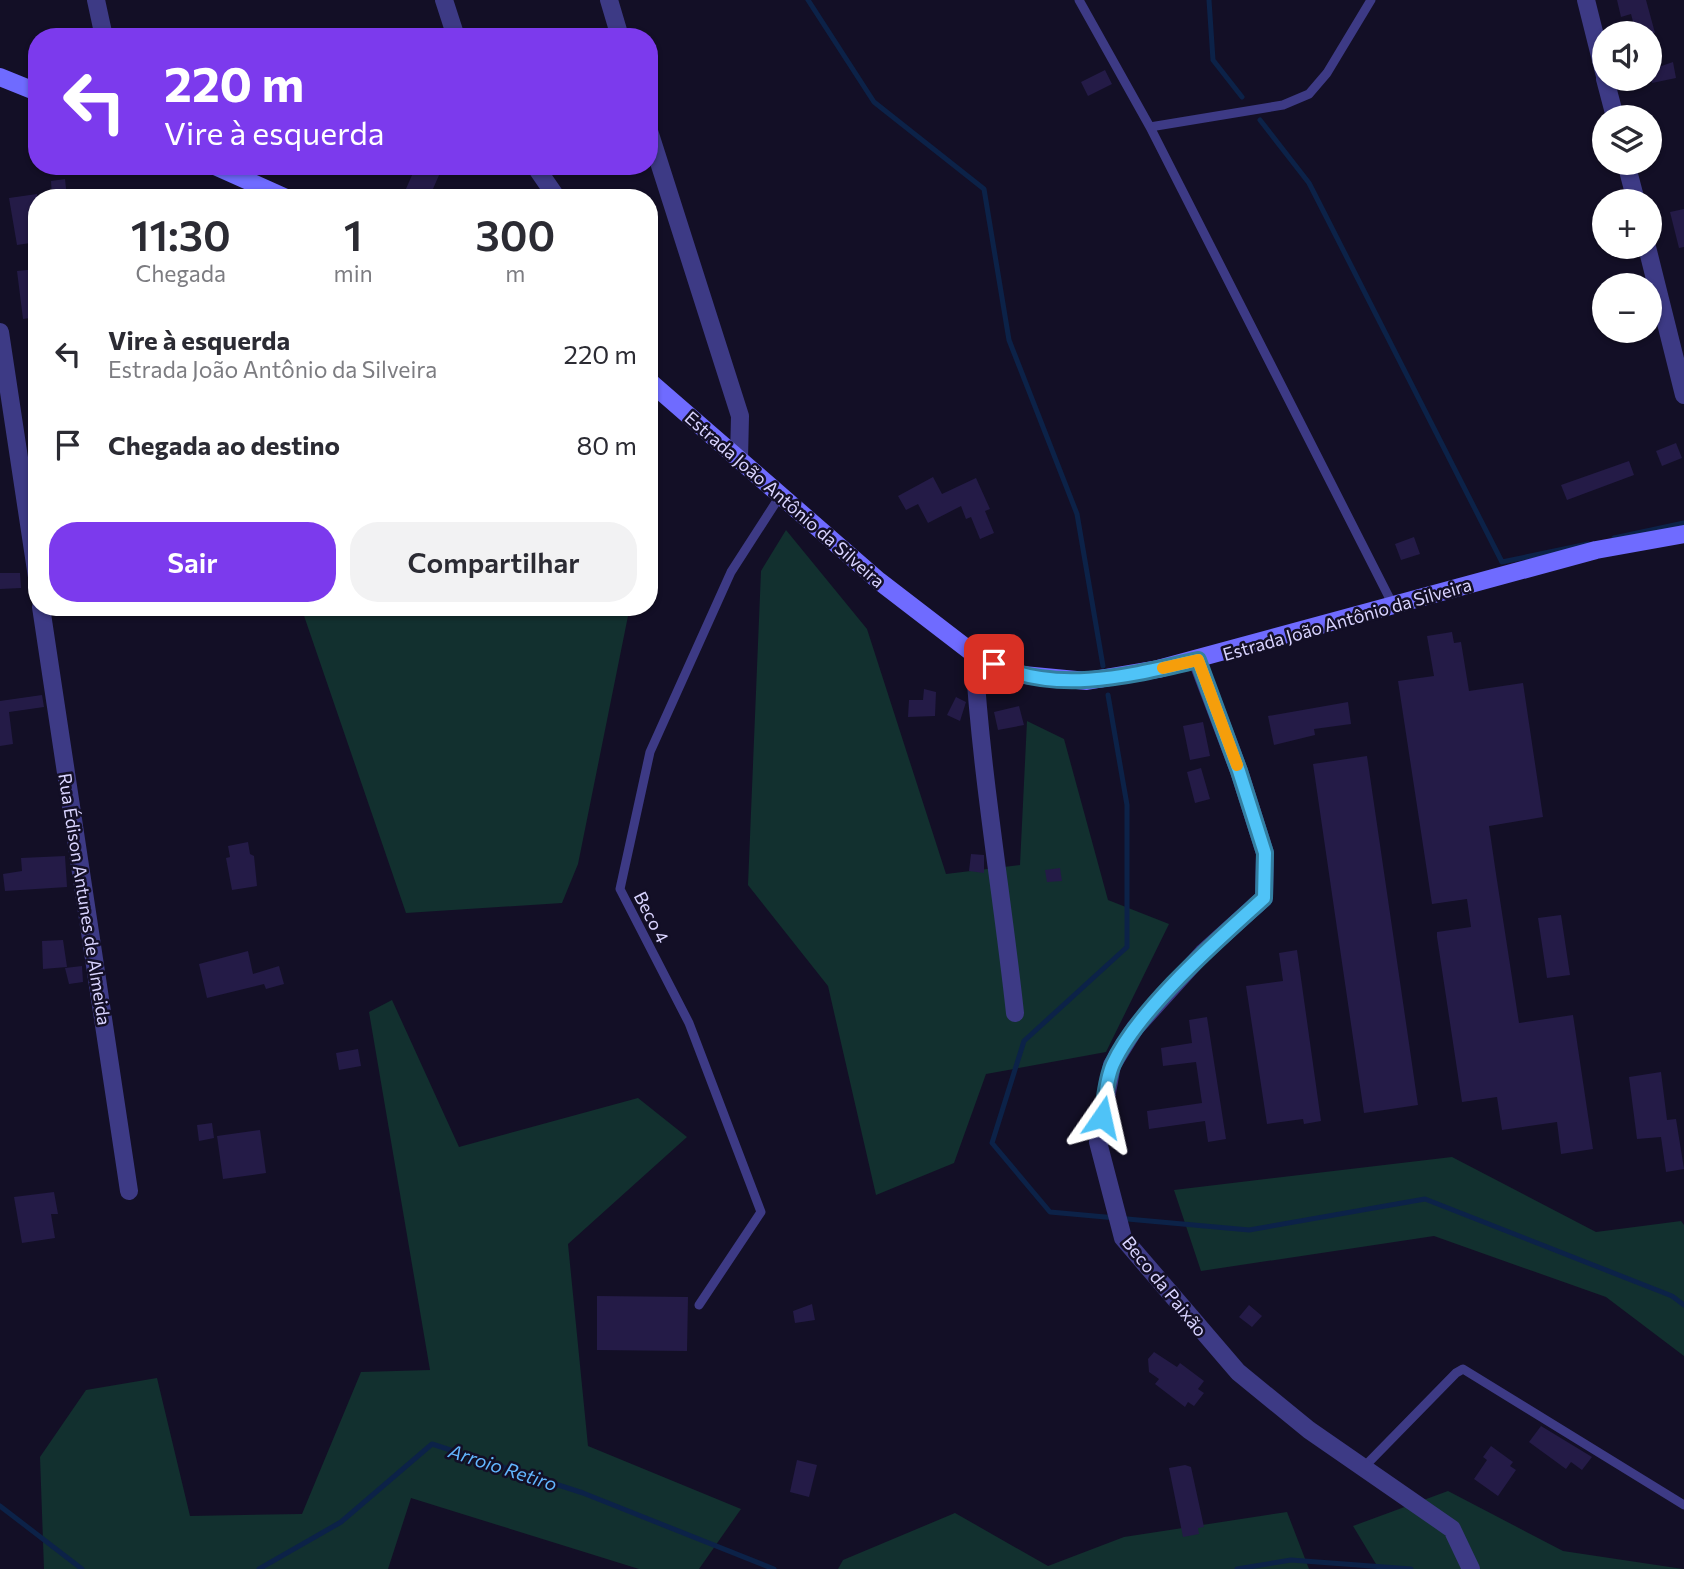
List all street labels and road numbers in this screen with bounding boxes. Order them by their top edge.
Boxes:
street label: Estrada João Antônio da Silveira [681,406,889,592]
street label: Estrada João Antônio da Silveira [1220,573,1474,665]
street label: Rua Édison Antunes de Almeida [54,771,116,1027]
street label: Beco 4 [630,887,674,947]
street label: Beco da Paixão [1118,1231,1212,1341]

